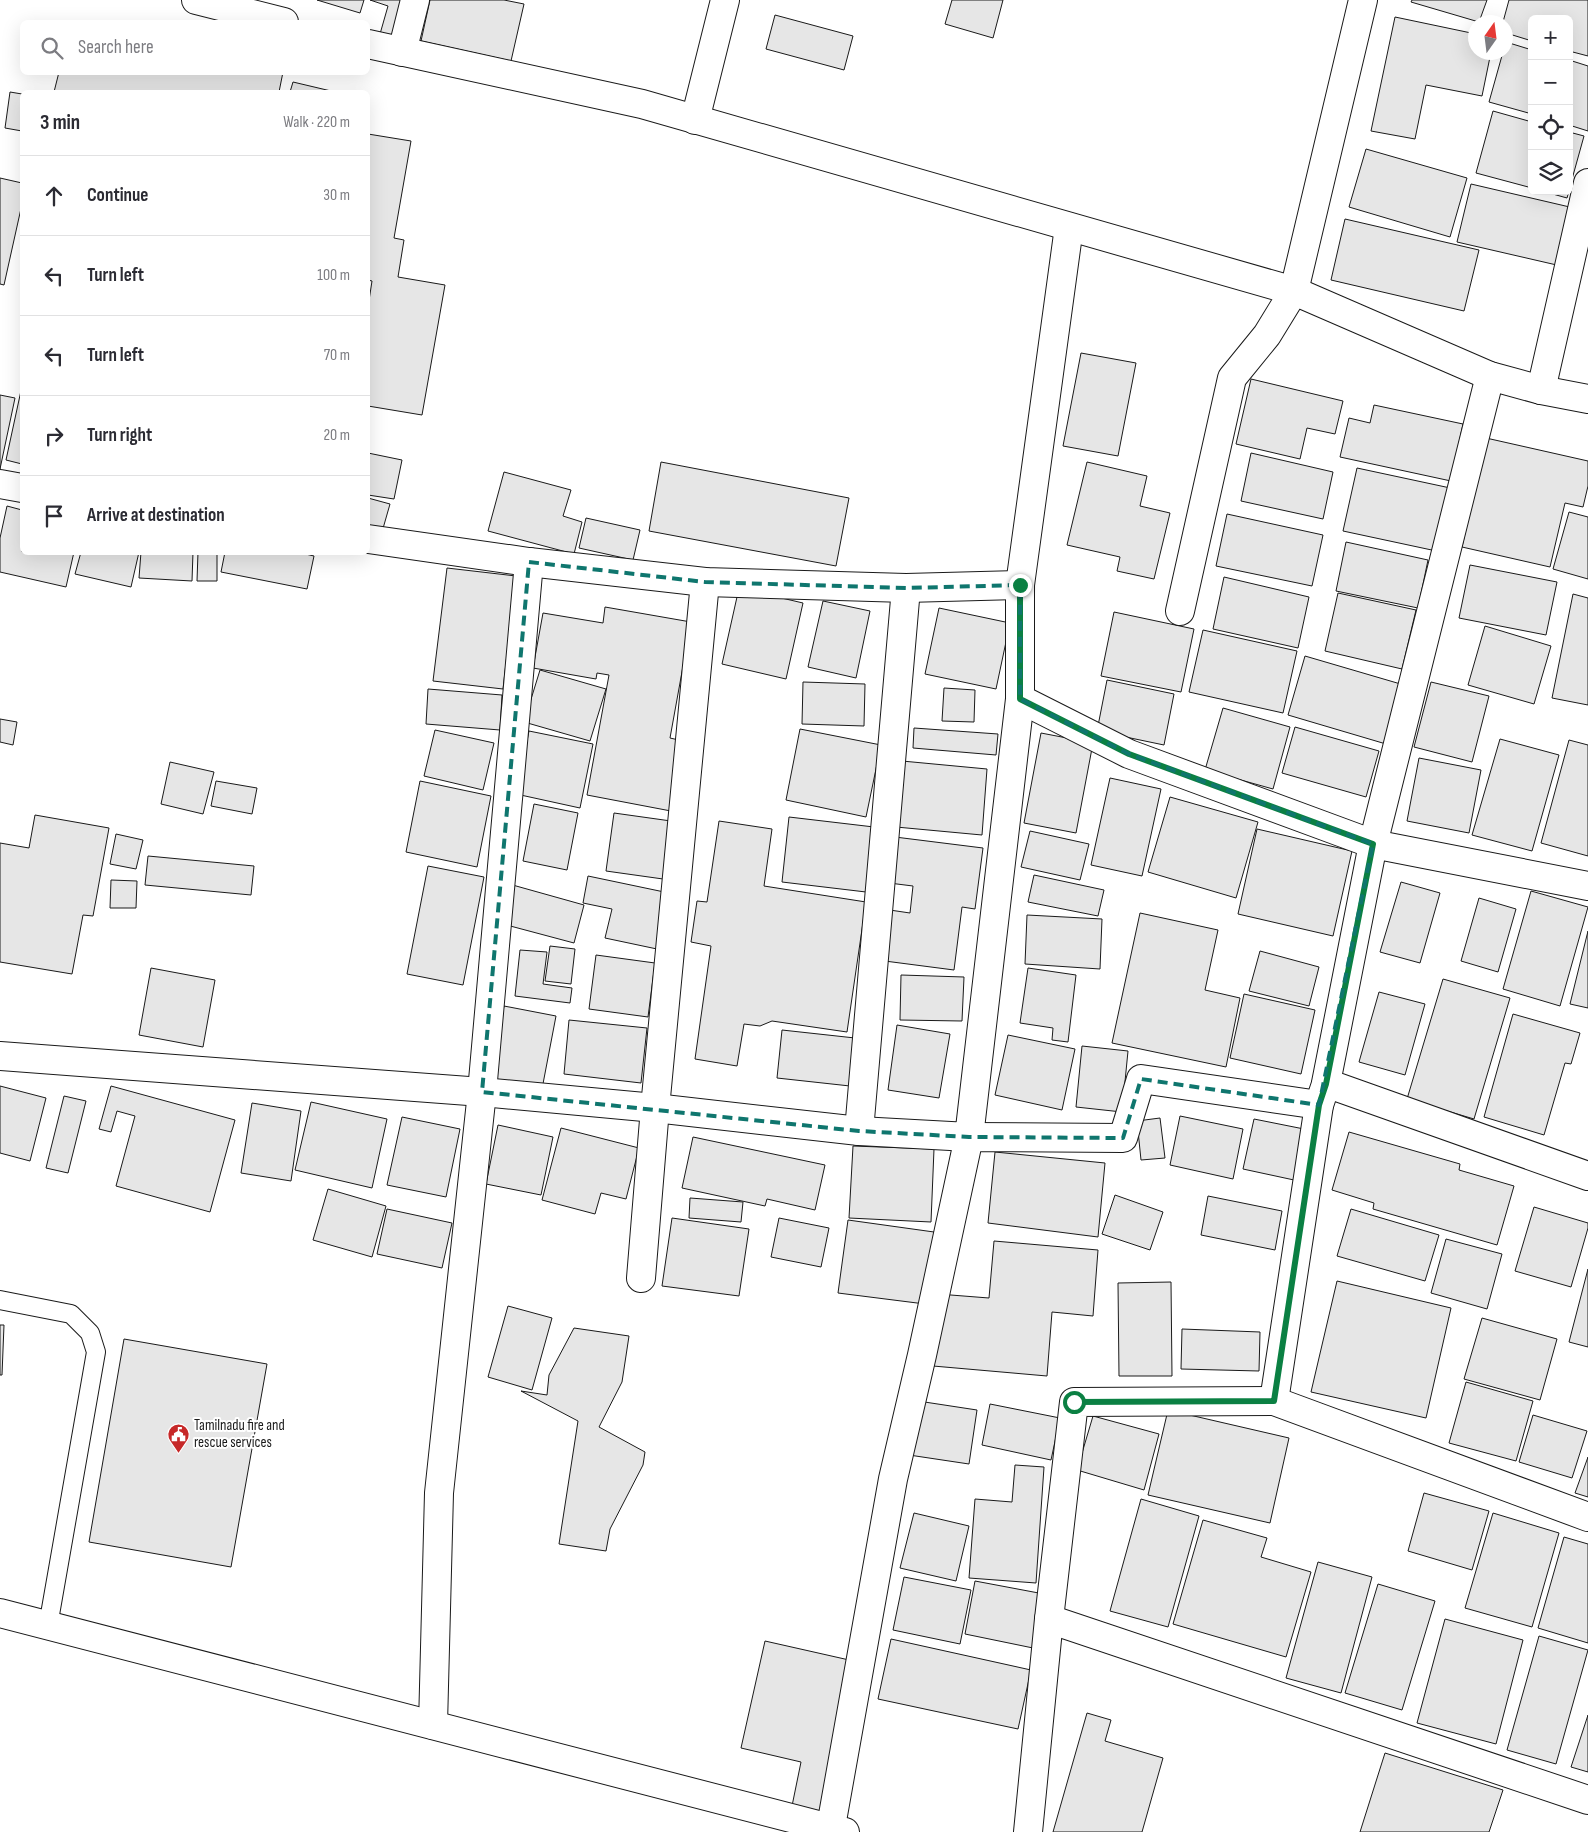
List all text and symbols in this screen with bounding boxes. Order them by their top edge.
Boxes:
north arrow [1468,15,1513,60]
map controls [1528,15,1573,195]
button: + [1528,15,1573,60]
search box [20,20,370,75]
icon: search [38,34,66,62]
text: Search here [78,36,154,59]
button: − [1528,60,1573,105]
button: locate [1528,105,1573,150]
text: 3 min [40,110,80,135]
text: Walk · 220 m [283,113,350,132]
button: layers [1528,150,1573,195]
icon: ahead [40,182,68,210]
text: Continue [87,184,148,207]
text: 30 m [323,186,350,205]
icon: left [40,262,68,290]
text: Turn left [87,264,144,287]
text: 100 m [317,266,350,285]
icon: left [40,342,68,370]
text: Turn left [87,344,144,367]
text: 70 m [324,346,350,365]
icon: right [40,422,68,450]
text: Turn right [87,424,152,447]
text: 20 m [323,426,350,445]
icon: arrive [40,502,68,530]
text: Arrive at destination [87,504,225,527]
route end [1009,574,1032,597]
route start [1063,1391,1086,1414]
place label: Tamilnadu fire and rescue services [194,1416,285,1452]
public building icon: Tamilnadu fire and rescue services [166,1422,190,1453]

